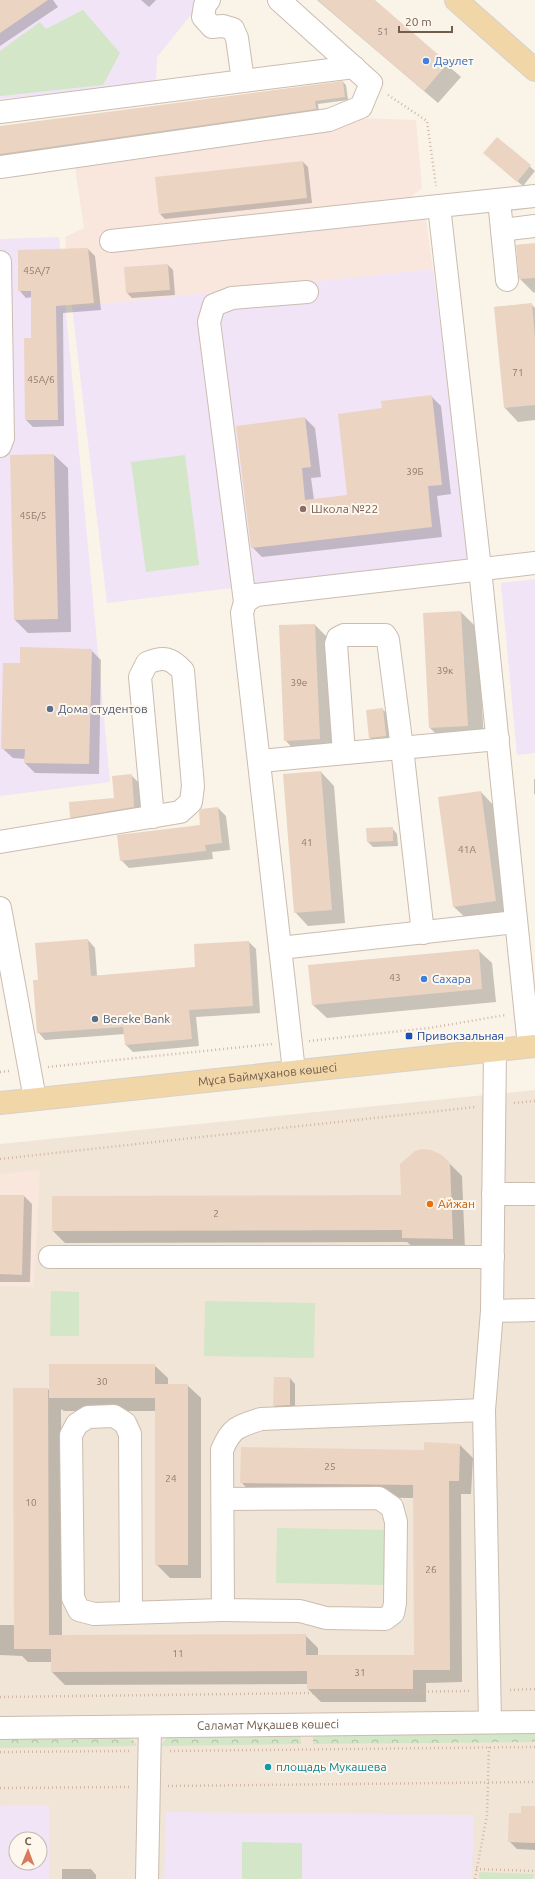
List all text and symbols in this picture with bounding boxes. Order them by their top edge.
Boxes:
scale bar [399,8,452,34]
text: 20 m [405,15,432,28]
house number: 51 [377,26,389,37]
place label: Дәулет [434,54,474,67]
marker: Дәулет [421,56,431,66]
house number: 45А/7 [23,265,51,276]
house number: 71 [512,367,524,378]
house number: 45А/6 [27,374,55,385]
house number: 39Б [406,466,424,477]
place label: Школа №22 [311,502,378,515]
marker: Школа №22 [298,504,308,514]
house number: 45Б/5 [20,510,46,521]
house number: 39к [437,665,453,676]
house number: 39е [291,677,307,688]
place label: Дома студентов [58,702,148,715]
marker: Дома студентов [45,704,55,714]
house number: 41 [301,837,313,848]
house number: 41А [458,844,476,855]
house number: 43 [389,972,401,983]
place label: Сахара [432,972,471,985]
marker: Сахара [419,974,429,984]
place label: Bereke Bank [103,1012,170,1025]
marker: Bereke Bank [90,1014,100,1024]
place label: Привокзальная [417,1029,504,1042]
marker: Привокзальная [404,1031,414,1041]
street label: Мұса Баймұханов көшесі [197,1060,338,1088]
place label: Айжан [438,1197,475,1210]
marker: Айжан [425,1199,435,1209]
house number: 2 [213,1208,219,1219]
house number: 30 [96,1376,108,1387]
house number: 25 [324,1461,336,1472]
house number: 24 [165,1473,177,1484]
house number: 10 [25,1497,37,1508]
house number: 26 [425,1564,437,1575]
house number: 11 [172,1648,184,1659]
house number: 31 [354,1667,366,1678]
street label: Саламат Мұқашев көшесі [197,1717,339,1732]
place label: площадь Мукашева [276,1760,387,1773]
marker: площадь Мукашева [263,1762,273,1772]
north arrow [8,1831,48,1871]
text: С [25,1835,32,1847]

